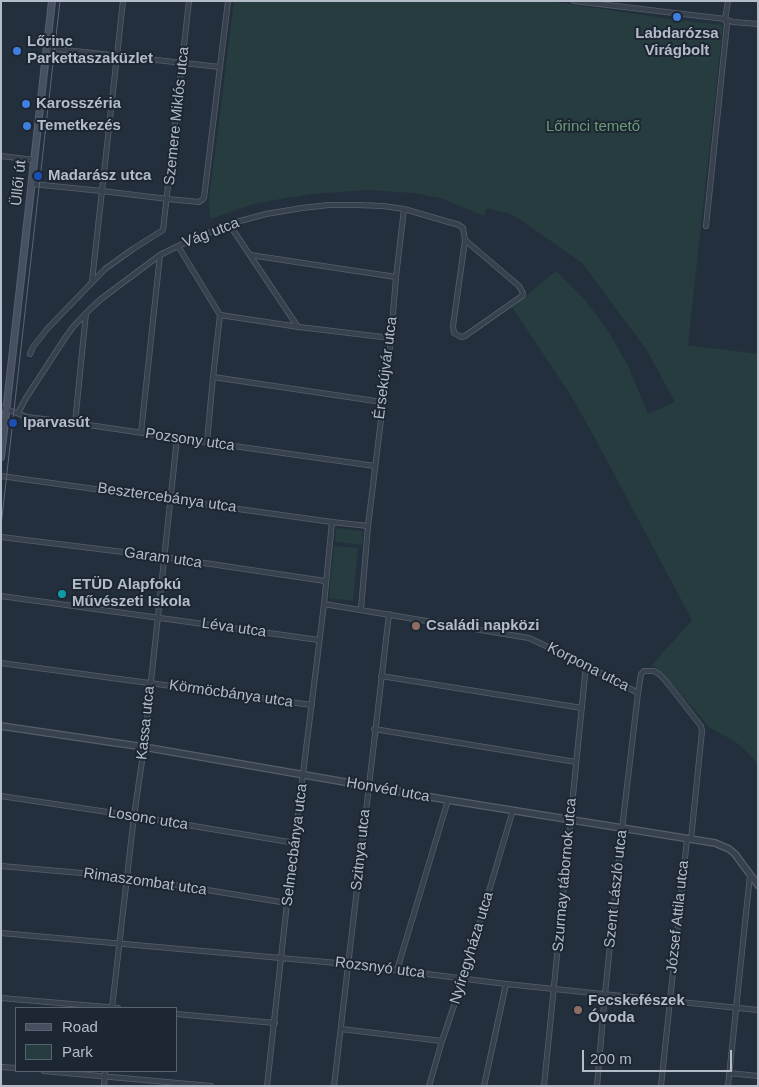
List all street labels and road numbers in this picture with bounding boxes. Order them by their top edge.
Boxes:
street label: Szemere Miklós utca [161,46,193,186]
street label: Üllői út [8,159,30,207]
street label: Vág utca [180,214,242,252]
street label: Érsekújvár utca [371,316,401,420]
street label: Pozsony utca [144,425,236,455]
street label: Besztercebánya utca [96,479,238,517]
street label: Garam utca [123,544,203,572]
street label: Léva utca [201,615,267,641]
street label: Korpona utca [544,639,632,695]
street label: Körmöcbánya utca [168,676,294,712]
street label: Kassa utca [133,685,159,761]
street label: Honvéd utca [345,774,431,806]
street label: Selmecbánya utca [279,783,311,907]
street label: Szurmay tábornok utca [549,797,581,953]
street label: Losonc utca [107,804,189,834]
street label: Szitnya utca [348,808,374,892]
street label: Szent László utca [601,829,631,949]
street label: József Attila utca [663,860,693,974]
street label: Rimaszombat utca [82,864,208,900]
street label: Nyíregyháza utca [446,890,498,1006]
street label: Rozsnyó utca [334,954,426,982]

